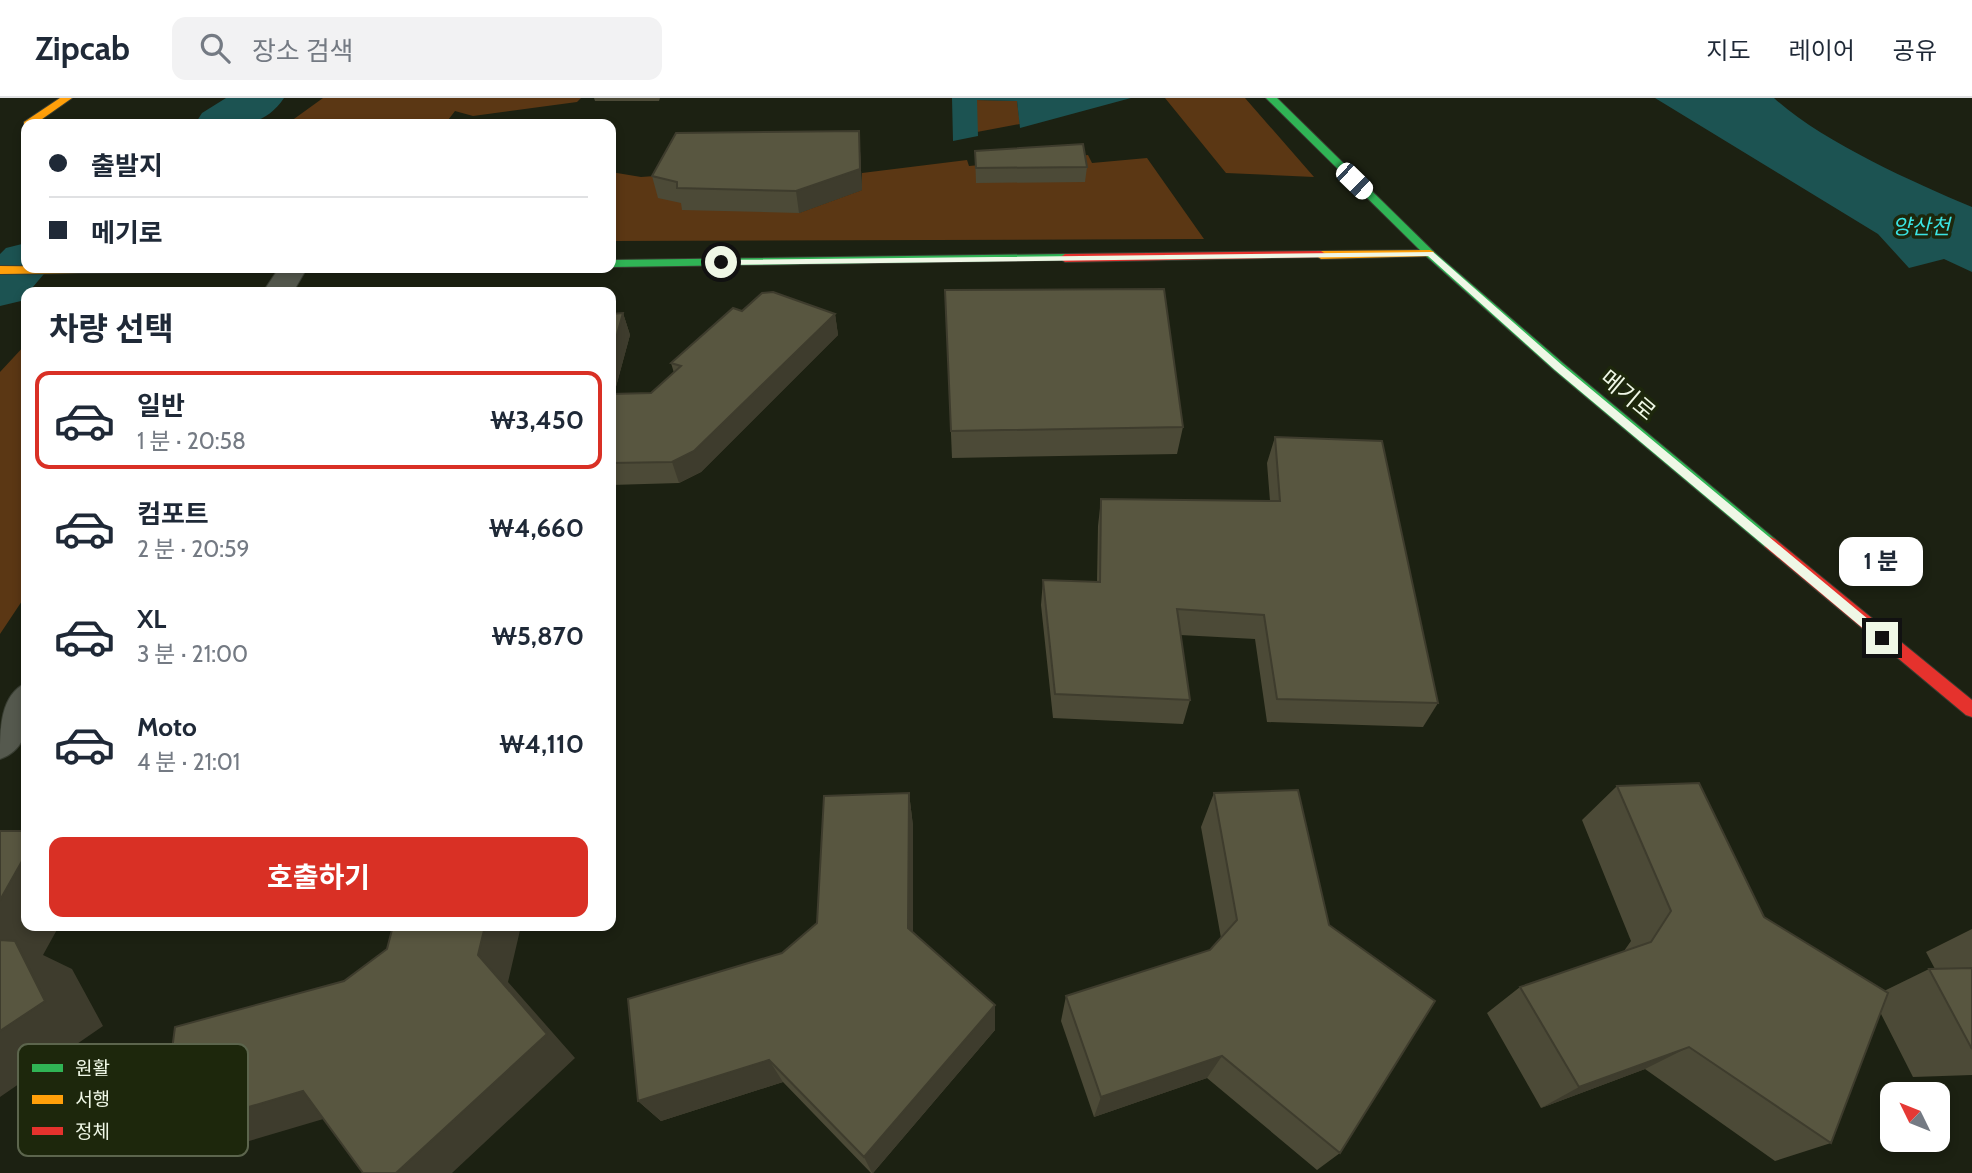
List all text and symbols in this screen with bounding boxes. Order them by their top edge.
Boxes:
search box [172,17,662,80]
text: Zipcab [35,28,130,68]
icon: search [196,29,234,67]
text: 장소 검색 [252,35,353,67]
text: 지도 [1706,36,1751,65]
text: 레이어 [1789,36,1855,65]
text: 공유 [1893,36,1937,65]
text: 출발지 [91,150,163,182]
car [1332,159,1377,203]
water label: 양산천 [1892,214,1953,239]
text: 메기로 [91,217,163,249]
route start [705,246,737,278]
text: 차량 선택 [49,309,174,348]
street label: 메기로 [1595,364,1661,426]
icon: car [53,389,116,452]
text: 일반 [137,390,185,422]
text: ₩3,450 [490,404,584,436]
text: 1 분 · 20:58 [137,427,246,455]
icon: car [53,497,116,560]
text: 컴포트 [137,498,209,530]
text: ₩4,660 [489,512,584,544]
text: 2 분 · 20:59 [137,535,250,563]
callout: 1 분 [1840,536,1924,586]
text: 1 분 [1864,547,1898,575]
text: XL [137,603,166,635]
icon: car [53,605,116,668]
text: ₩5,870 [492,620,584,652]
route end [1866,622,1898,654]
text: 3 분 · 21:00 [137,640,248,668]
text: Moto [137,711,197,743]
icon: car [53,713,116,776]
text: ₩4,110 [500,728,584,760]
text: 4 분 · 21:01 [137,748,240,776]
button: 호출하기 [49,837,588,917]
legend [18,1044,248,1156]
text: 원활 [75,1057,110,1080]
north arrow [1880,1082,1950,1152]
map controls [1880,1082,1950,1152]
text: 서행 [75,1088,110,1111]
text: 정체 [75,1120,110,1143]

